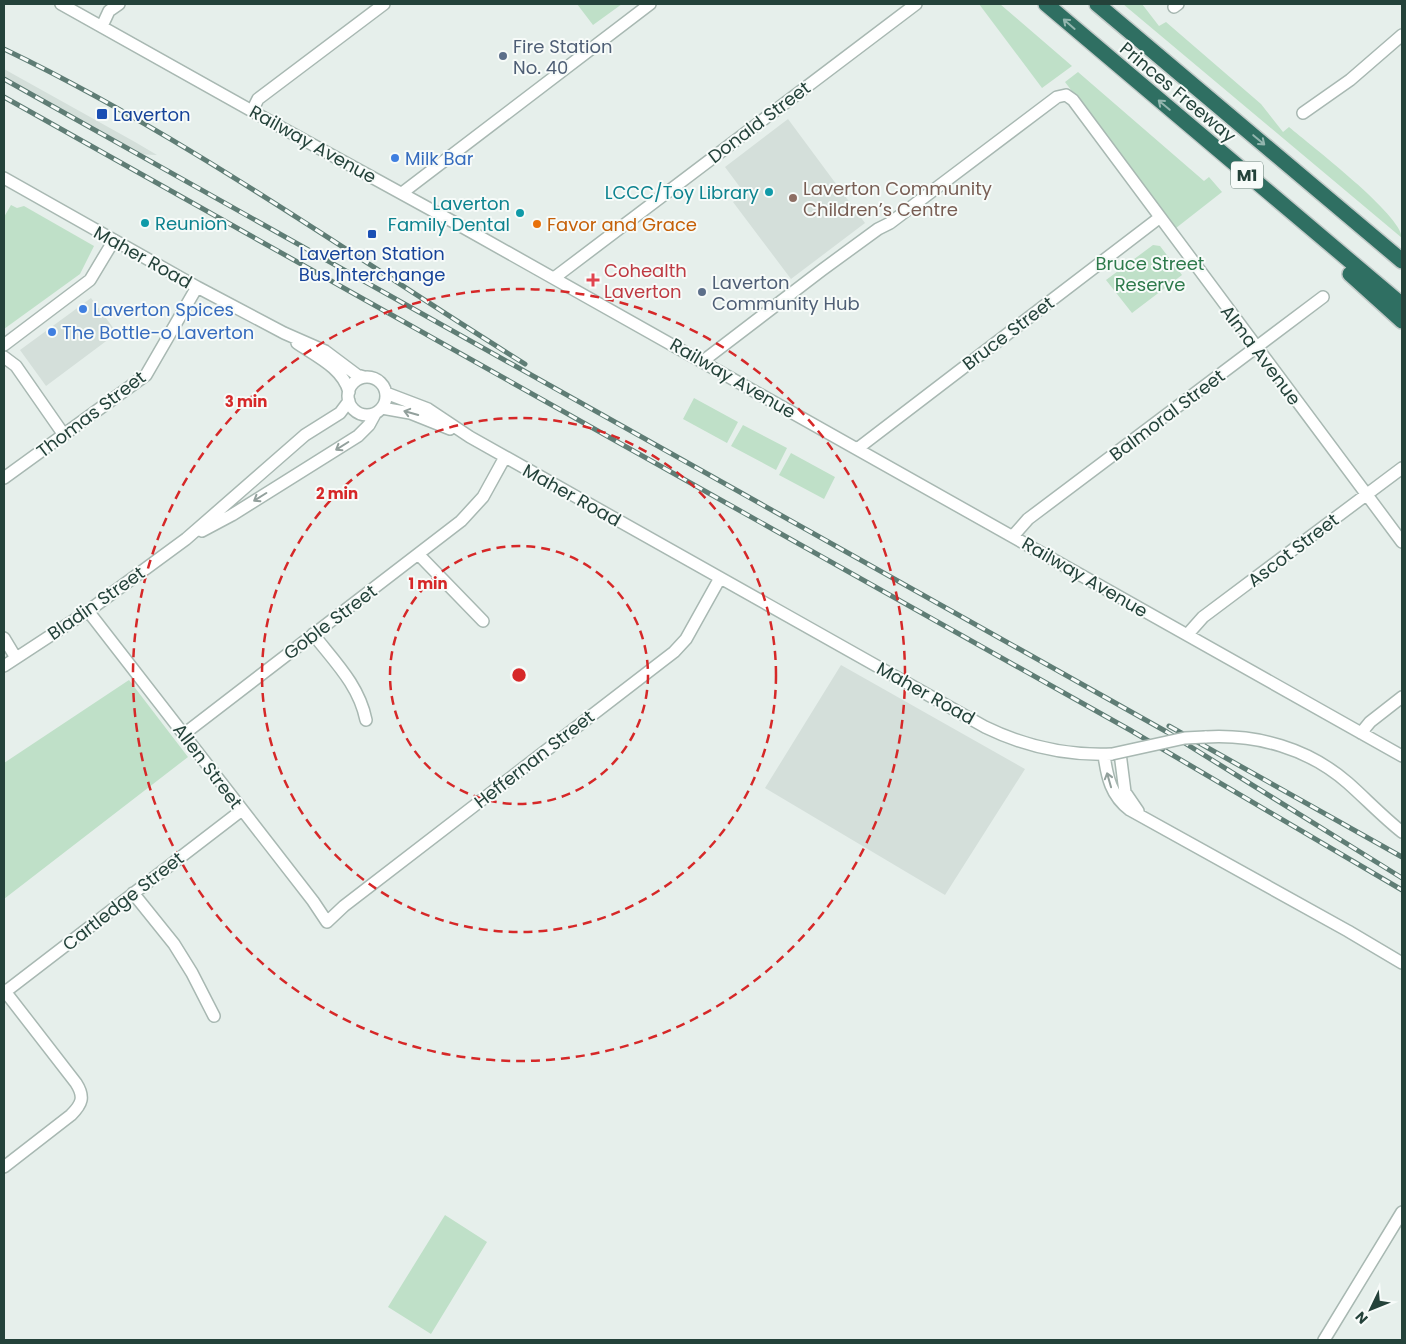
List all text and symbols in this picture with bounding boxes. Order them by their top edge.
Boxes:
one-way arrow [1063,18,1076,29]
place label: Fire Station No. 40 [513,34,613,80]
street label: Princes Freeway [1115,36,1241,148]
marker: Fire Station No. 40 [497,50,509,62]
street label: Donald Street [703,75,815,169]
street label: Railway Avenue [245,99,381,189]
one-way arrow [1158,99,1171,110]
place label: Laverton [113,102,191,127]
marker: Laverton [95,107,109,121]
one-way arrow [1252,134,1265,145]
place label: Milk Bar [405,146,474,171]
marker: Milk Bar [389,152,401,164]
road number: M1 [1231,162,1263,188]
place label: Laverton Community Children’s Centre [803,176,992,222]
place label: LCCC/Toy Library [605,180,759,205]
marker: LCCC/Toy Library [763,186,775,198]
place label: Laverton Family Dental [388,191,510,237]
marker: Laverton Community Children’s Centre [787,192,799,204]
marker: Laverton Family Dental [514,207,526,219]
place label: Reunion [155,211,228,236]
place label: Favor and Grace [547,212,697,237]
marker: Reunion [139,217,151,229]
marker: Favor and Grace [531,218,543,230]
street label: Maher Road [89,220,197,294]
marker: Laverton Station Bus Interchange [366,228,378,240]
place label: Laverton Station Bus Interchange [299,241,445,287]
park label: Bruce Street Reserve [1096,251,1204,297]
place label: Cohealth Laverton [604,258,687,304]
place label: Laverton Community Hub [712,270,860,316]
marker: Cohealth Laverton [586,273,600,287]
marker: Laverton Community Hub [696,286,708,298]
street label: Bruce Street [957,290,1059,376]
place label: Laverton Spices [93,297,234,322]
street label: Alma Avenue [1215,300,1307,410]
marker: Laverton Spices [77,303,89,315]
place label: The Bottle-o Laverton [62,320,254,345]
marker: The Bottle-o Laverton [46,326,58,338]
street label: Railway Avenue [666,332,800,424]
street label: Balmoral Street [1104,363,1230,467]
street label: Thomas Street [31,365,151,463]
text: 3 min [225,391,267,412]
one-way arrow [403,408,419,418]
one-way arrow [335,442,349,452]
street label: Maher Road [518,458,626,532]
text: 2 min [316,483,358,504]
one-way arrow [253,492,267,502]
street label: Ascot Street [1242,508,1344,592]
street label: Railway Avenue [1018,531,1152,623]
street label: Bladin Street [42,560,150,646]
text: 1 min [408,573,448,594]
street label: Goble Street [278,579,382,665]
street label: Maher Road [872,656,980,730]
centre of rings [510,666,528,684]
street label: Heffernan Street [469,704,599,814]
street label: Allen Street [168,718,248,814]
one-way arrow [1103,773,1113,789]
street label: Cartledge Street [57,846,189,956]
north arrow [1346,1284,1396,1334]
text: N [1351,1307,1372,1329]

